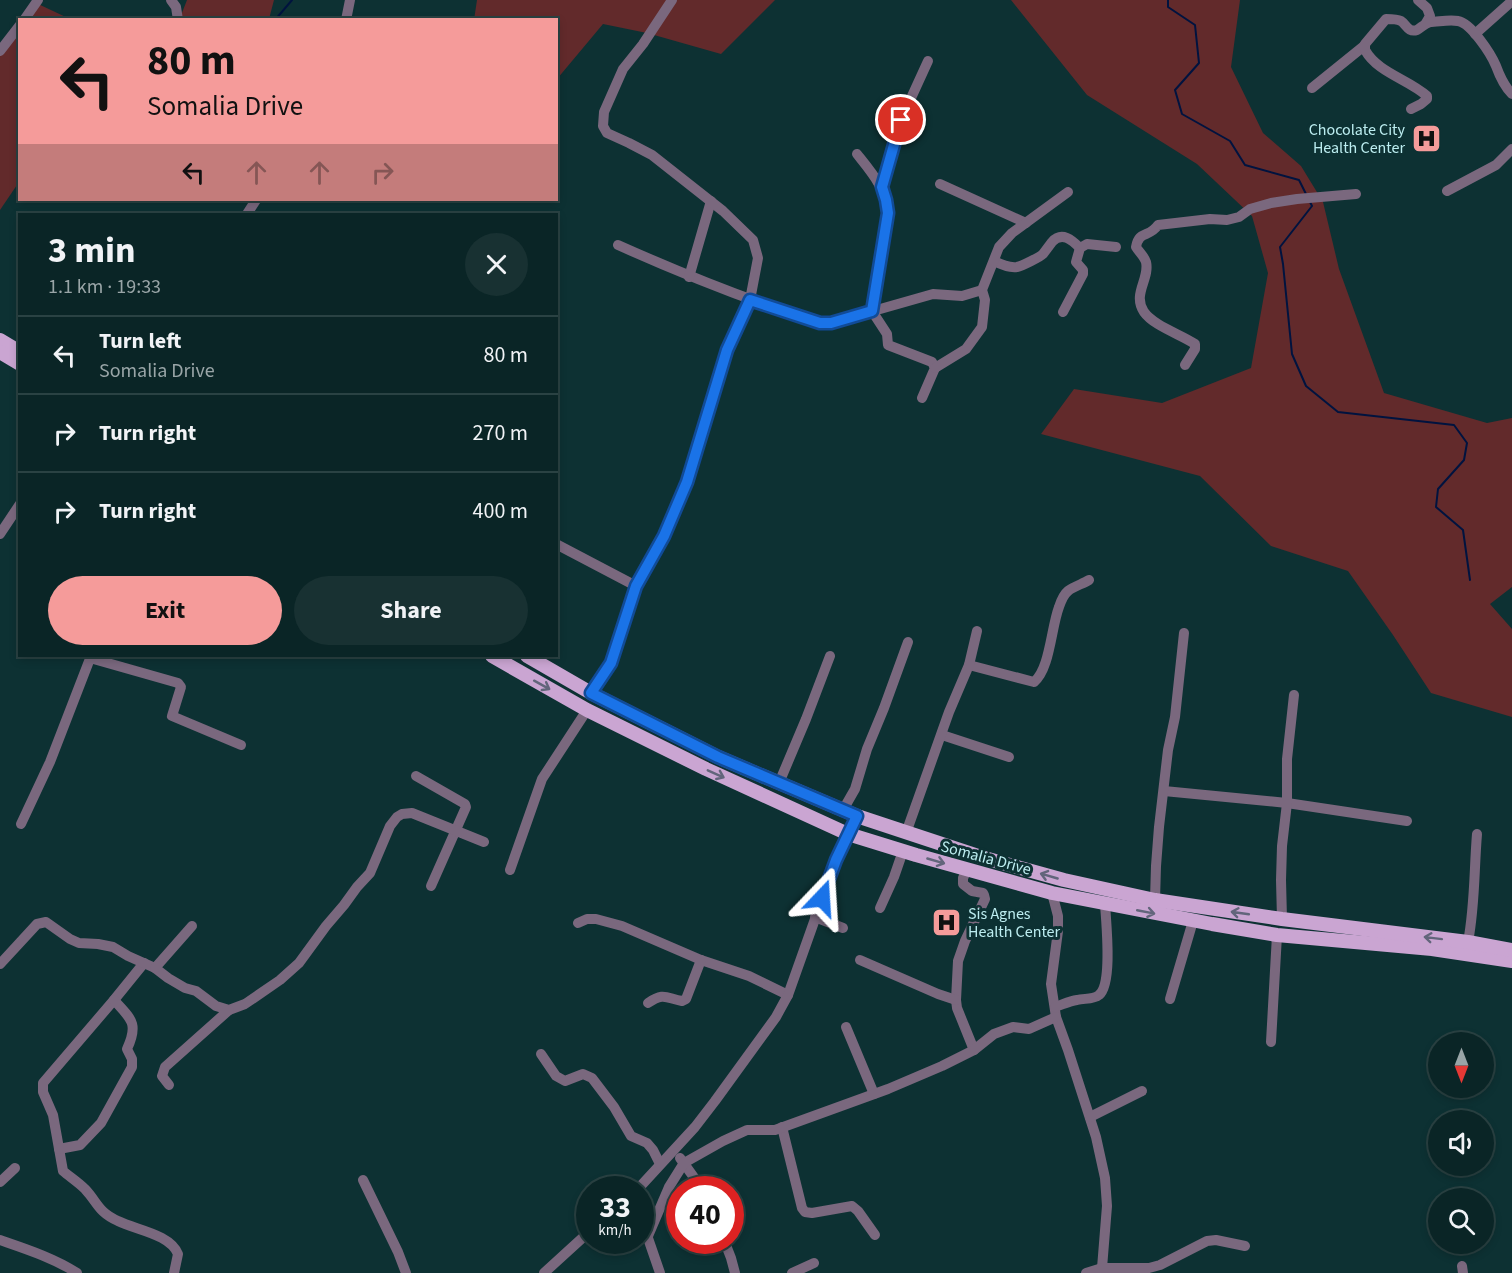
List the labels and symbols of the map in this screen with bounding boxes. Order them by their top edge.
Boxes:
pin [875,94,926,145]
place label: Chocolate City Health Center [1309,119,1406,159]
hospital icon: Chocolate City Health Center [1410,123,1442,155]
one-way arrow [533,680,551,691]
one-way arrow [706,769,725,780]
street label: Somalia Drive [938,835,1034,881]
one-way arrow [926,856,945,867]
position arrow [790,866,854,930]
one-way arrow [1040,870,1059,881]
place label: Sis Agnes Health Center [968,903,1061,943]
hospital icon: Sis Agnes Health Center [931,907,963,939]
one-way arrow [1135,907,1155,918]
one-way arrow [1231,907,1250,918]
one-way arrow [1424,932,1444,943]
north arrow [1428,1032,1494,1098]
speed limit sign: 40 [666,1176,744,1254]

